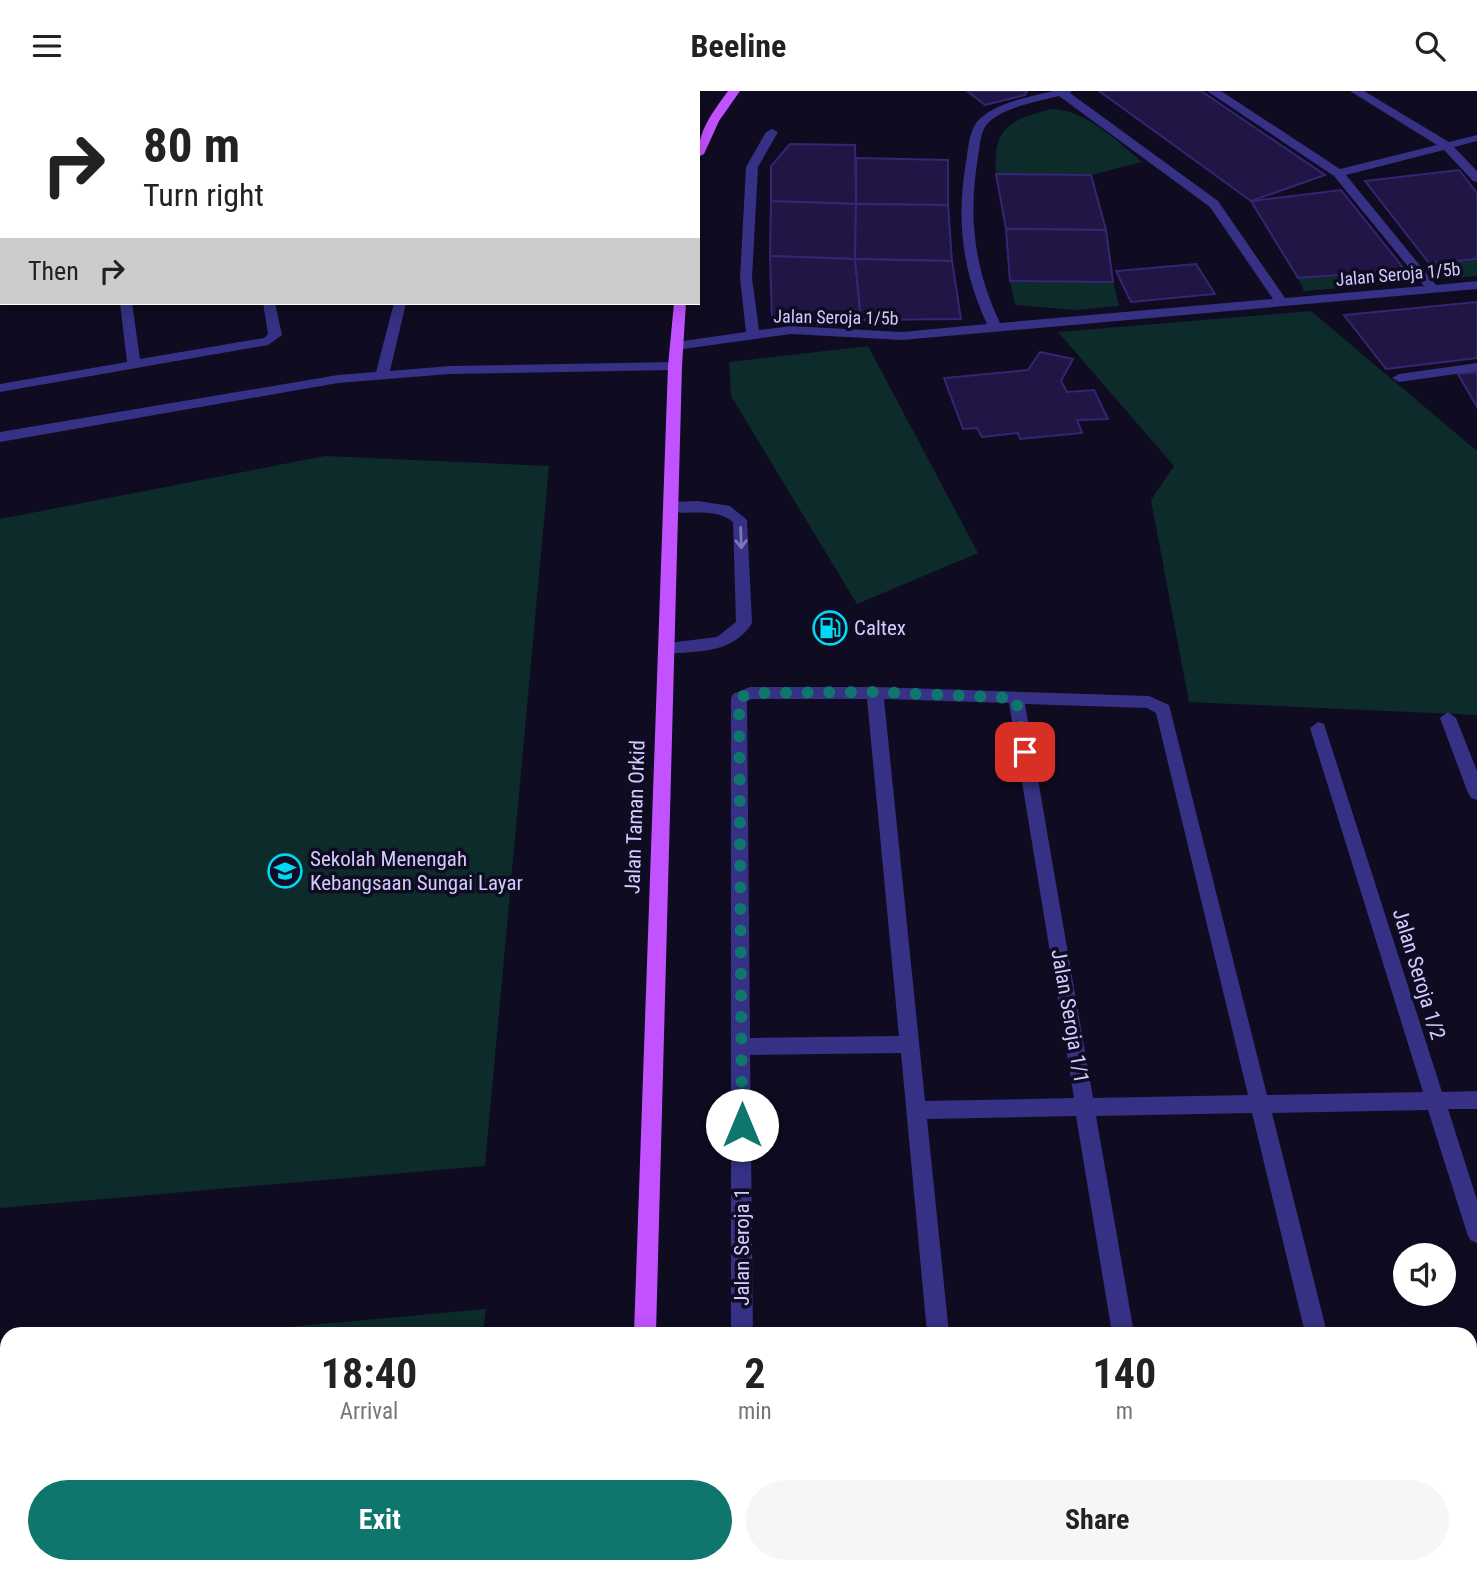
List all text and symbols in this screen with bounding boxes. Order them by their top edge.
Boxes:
icon: menu [28,27,66,65]
text: Beeline [691,27,786,65]
icon: search [1411,27,1449,65]
text: 80 m [143,117,240,174]
icon: right [28,119,119,210]
text: Turn right [143,176,264,214]
icon: right [93,252,131,290]
text: Then [28,256,79,286]
street label: Jalan Seroja 1/5b [1335,258,1461,290]
street label: Jalan Seroja 1/5b [773,305,899,329]
one-way arrow [734,527,748,550]
fuel station icon: Caltex [811,609,849,647]
place label: Caltex [854,616,906,640]
pin [995,722,1055,782]
icon: arrive [1006,733,1044,771]
street label: Jalan Taman Orkid [620,740,650,894]
place label: Sekolah Menengah Kebangsaan Sungai Layar [310,847,523,895]
school or university icon: Sekolah Menengah Kebangsaan Sungai Layar [266,852,304,890]
street label: Jalan Seroja 1/2 [1388,906,1450,1042]
street label: Jalan Seroja 1/1 [1046,947,1094,1085]
position arrow [705,1088,779,1162]
street label: Jalan Seroja 1 [730,1188,754,1306]
map controls [1393,1243,1456,1306]
button: sound [1393,1243,1456,1306]
text: 18:40 [321,1349,417,1398]
text: 2 [744,1349,765,1398]
text: 140 [1092,1349,1156,1398]
text: Arrival [340,1398,398,1425]
text: min [738,1398,772,1425]
text: m [1116,1398,1133,1425]
button: Exit [28,1480,732,1560]
button: Share [746,1480,1449,1560]

